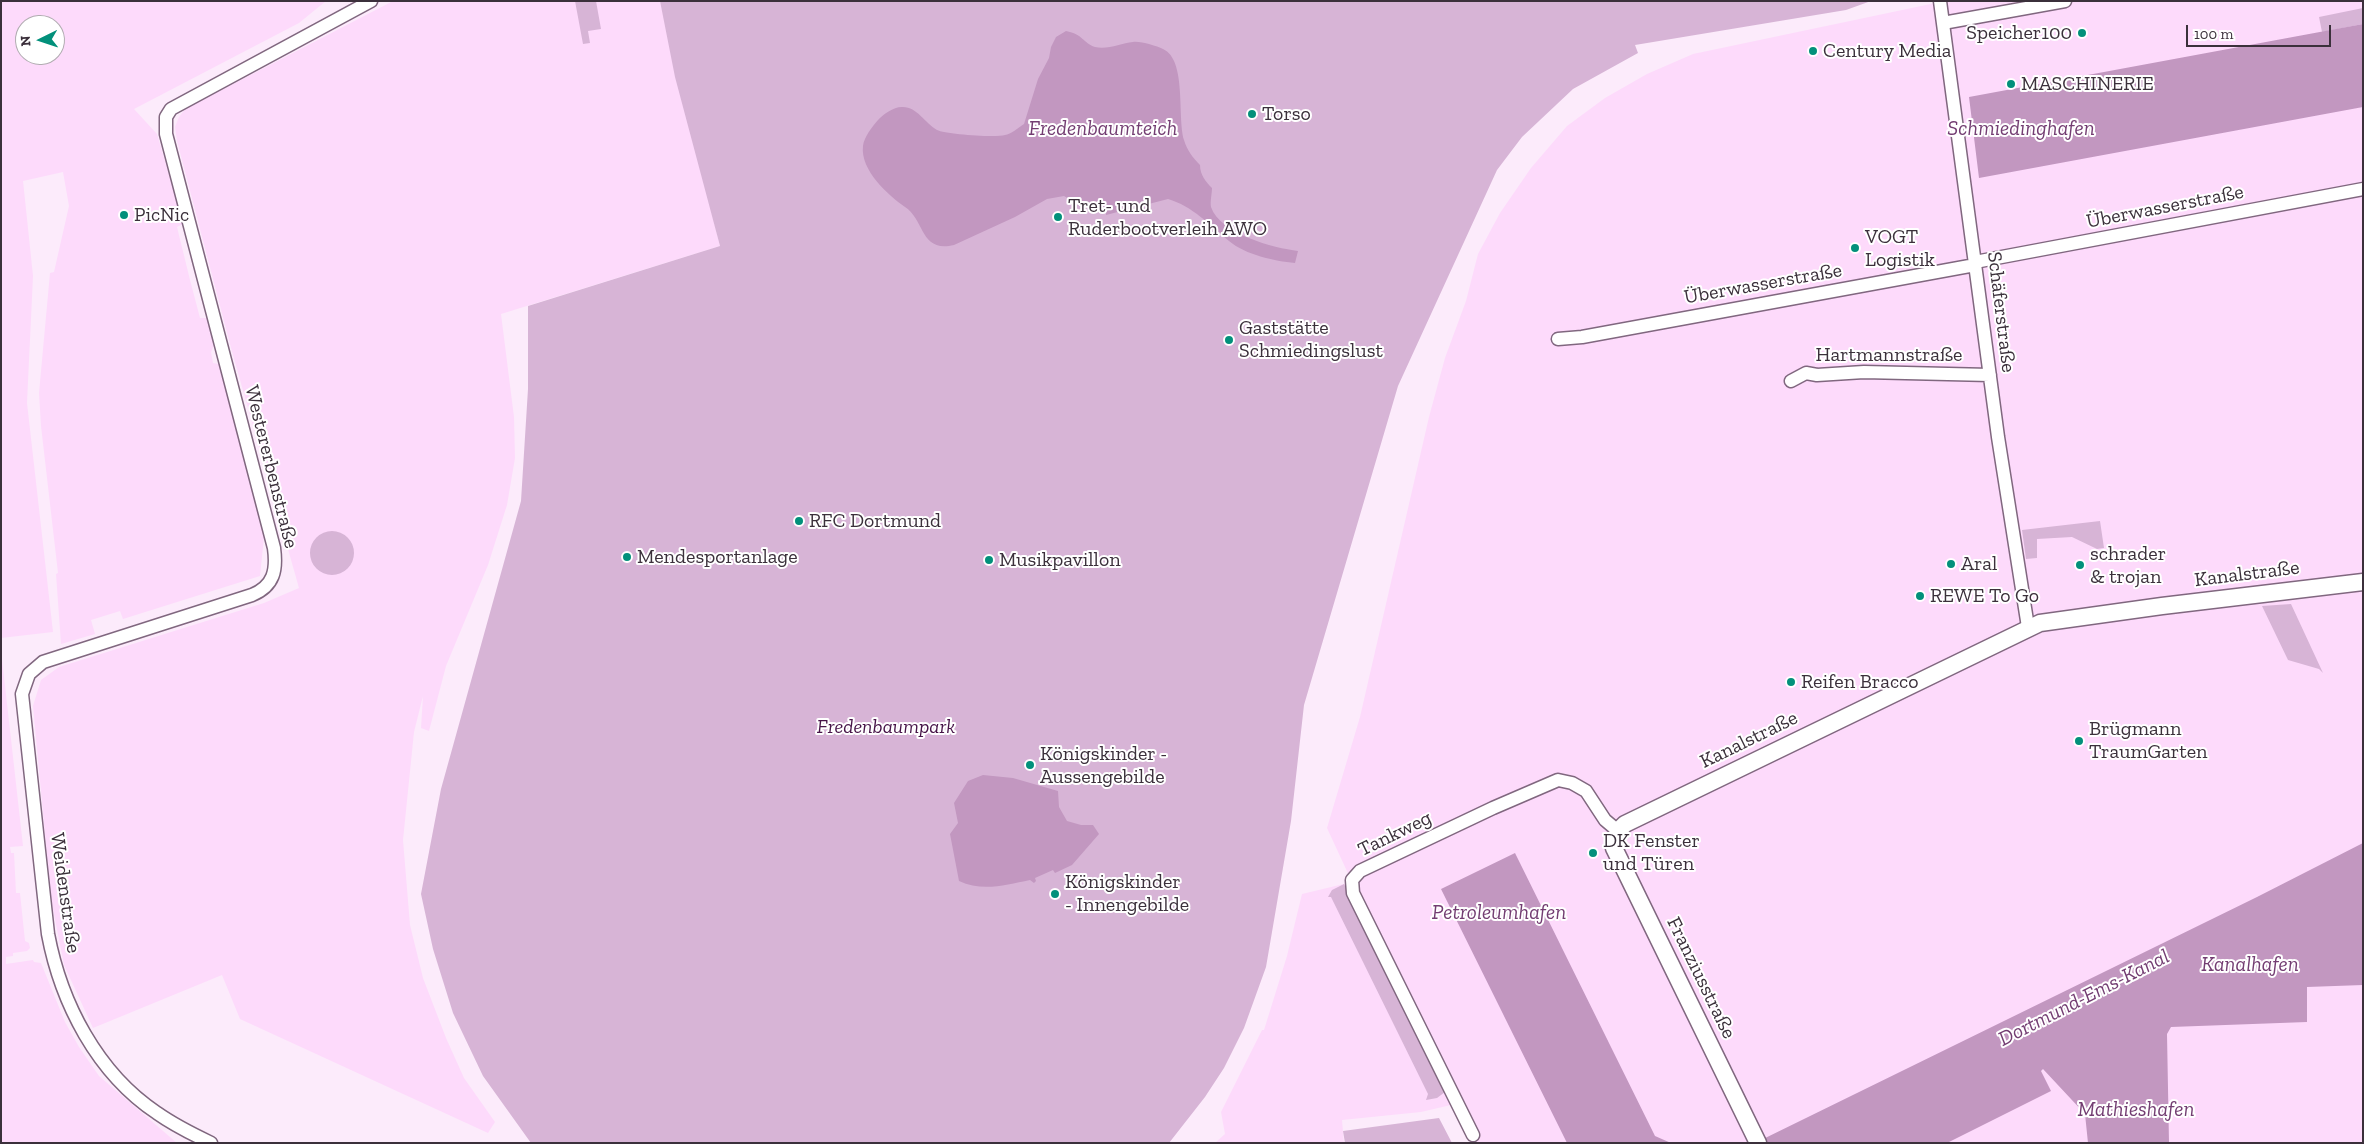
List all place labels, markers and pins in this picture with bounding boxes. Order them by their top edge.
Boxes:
place label: Speicher100 [1966,21,2072,45]
marker: Speicher100 [2076,27,2088,39]
place label: Century Media [1823,39,1951,63]
marker: Century Media [1807,45,1819,57]
place label: MASCHINERIE [2021,72,2154,96]
marker: MASCHINERIE [2005,78,2017,90]
place label: Torso [1262,102,1311,126]
marker: Torso [1246,108,1258,120]
place label: Tret- und Ruderbootverleih AWO [1068,194,1267,241]
place label: PicNic [134,203,189,227]
marker: PicNic [118,209,130,221]
marker: Tret- und Ruderbootverleih AWO [1052,211,1064,223]
place label: VOGT Logistik [1865,225,1935,272]
marker: VOGT Logistik [1849,242,1861,254]
place label: Gaststätte Schmiedingslust [1239,316,1383,363]
marker: Gaststätte Schmiedingslust [1223,334,1235,346]
place label: RFC Dortmund [809,509,941,533]
marker: RFC Dortmund [793,515,805,527]
place label: schrader & trojan [2090,542,2166,589]
place label: Mendesportanlage [637,545,798,569]
place label: Musikpavillon [999,548,1121,572]
marker: Mendesportanlage [621,551,633,563]
place label: Aral [1961,552,1997,576]
marker: Musikpavillon [983,554,995,566]
marker: Aral [1945,558,1957,570]
marker: schrader & trojan [2074,559,2086,571]
place label: REWE To Go [1930,584,2039,608]
marker: REWE To Go [1914,590,1926,602]
place label: Reifen Bracco [1801,670,1919,694]
marker: Reifen Bracco [1785,676,1797,688]
place label: Brügmann TraumGarten [2089,717,2208,764]
marker: Brügmann TraumGarten [2073,735,2085,747]
place label: Königskinder - Aussengebilde [1040,742,1167,789]
marker: Königskinder - Aussengebilde [1024,759,1036,771]
place label: DK Fenster und Türen [1603,829,1700,876]
marker: DK Fenster und Türen [1587,847,1599,859]
place label: Königskinder - Innengebilde [1065,870,1189,917]
marker: Königskinder - Innengebilde [1049,888,1061,900]

